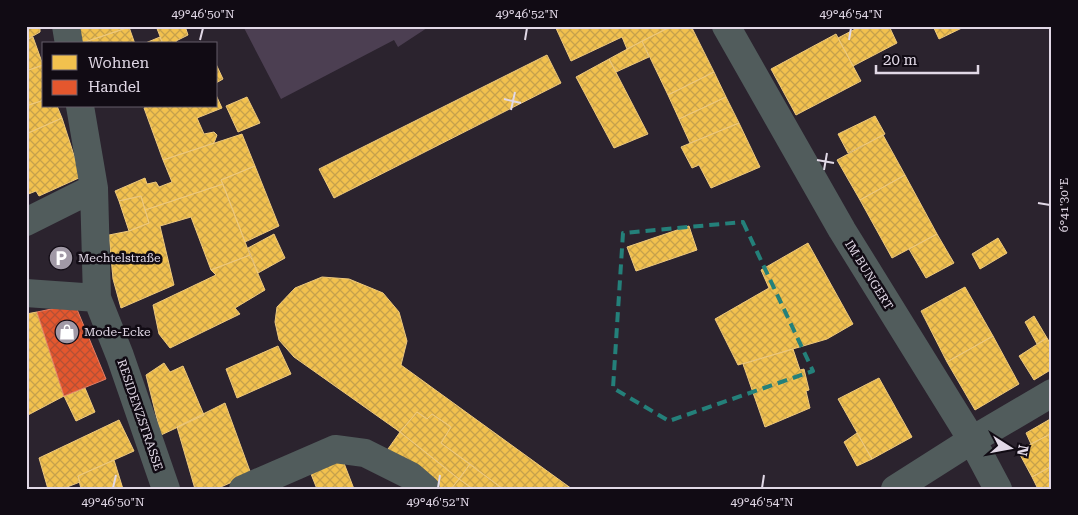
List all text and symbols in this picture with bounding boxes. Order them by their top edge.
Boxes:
text: 49°46'50"N [171,7,235,21]
text: 49°46'52"N [495,7,559,21]
text: 49°46'54"N [819,7,883,21]
legend [42,42,218,108]
scale bar [876,42,978,74]
text: 20 m [883,51,918,69]
text: Wohnen [88,54,149,72]
text: Handel [88,78,141,96]
text: 6°41'30"E [1057,178,1071,232]
street label: IM BUNGERT [842,238,896,312]
parking icon: Mechtelstraße [48,245,74,271]
place label: Mechtelstraße [78,251,161,265]
shop icon: Mode-Ecke [54,319,80,345]
place label: Mode-Ecke [84,325,151,339]
street label: RESIDENZSTRASSE [114,357,166,473]
north arrow [986,422,1036,472]
text: N [1014,444,1032,458]
text: 49°46'50"N [81,495,145,509]
text: 49°46'52"N [406,495,470,509]
text: 49°46'54"N [730,495,794,509]

